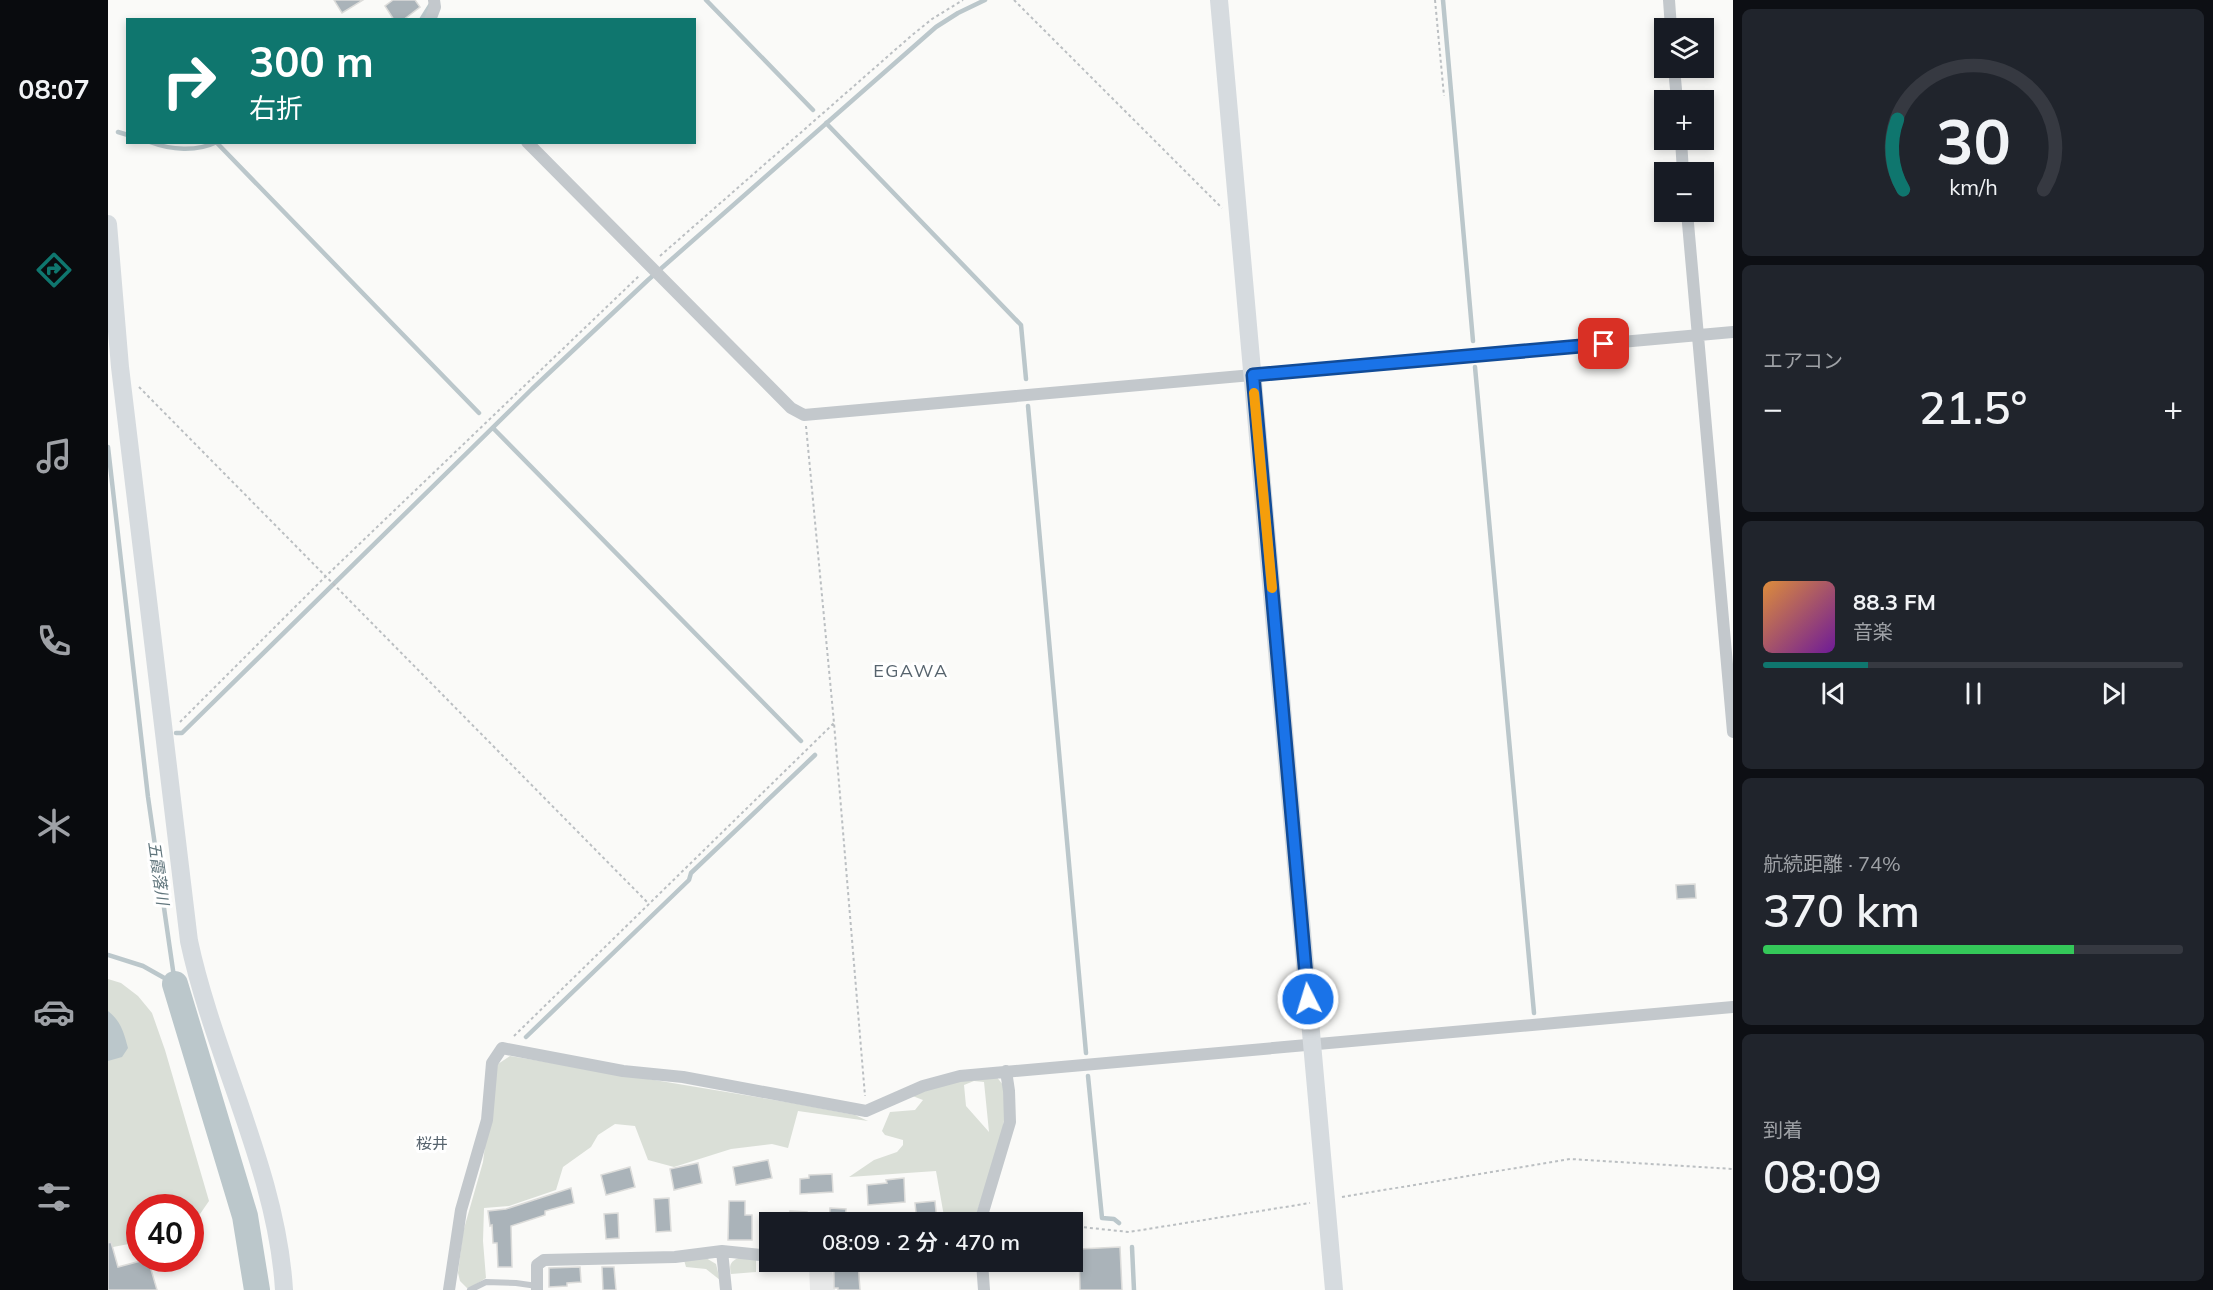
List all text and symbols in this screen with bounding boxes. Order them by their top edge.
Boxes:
map controls [1654,18,1714,222]
button: layers [1654,18,1714,78]
text: 300 m [249,35,374,88]
icon: right [150,42,228,120]
text: 08:07 [18,72,90,106]
button: + [1654,90,1714,150]
text: 右折 [249,91,303,125]
text: 30 [1936,101,2010,180]
button: − [1654,162,1714,222]
text: km/h [1949,173,1997,200]
icon: directions [33,249,75,291]
pin [1578,318,1629,369]
icon: arrive [1587,327,1620,360]
text: エアコン [1763,348,1843,373]
text: 21.5° [1919,379,2027,435]
text: − [1763,387,1783,428]
text: + [2163,387,2183,428]
icon: music [33,435,75,477]
text: 88.3 FM [1853,588,1936,616]
text: 音楽 [1853,619,1893,644]
icon: phone [33,620,75,662]
district label: EGAWA [873,659,949,682]
icon: previous [1817,677,1850,710]
icon: pause [1957,677,1990,710]
icon: next [2097,677,2130,710]
icon: climate [33,805,75,847]
water label: 五霞落川 [145,840,174,908]
text: 航続距離 · 74% [1763,851,1901,876]
text: 370 km [1763,882,1920,938]
position arrow [1276,967,1340,1031]
icon: car [33,991,75,1033]
text: 到着 [1763,1117,1803,1142]
district label: 桜井 [416,1133,448,1153]
text: 08:09 [1763,1148,1882,1204]
icon: filters [33,1176,75,1218]
speed limit sign: 40 [126,1194,204,1272]
text: 08:09 · 2 分 · 470 m [822,1228,1020,1256]

